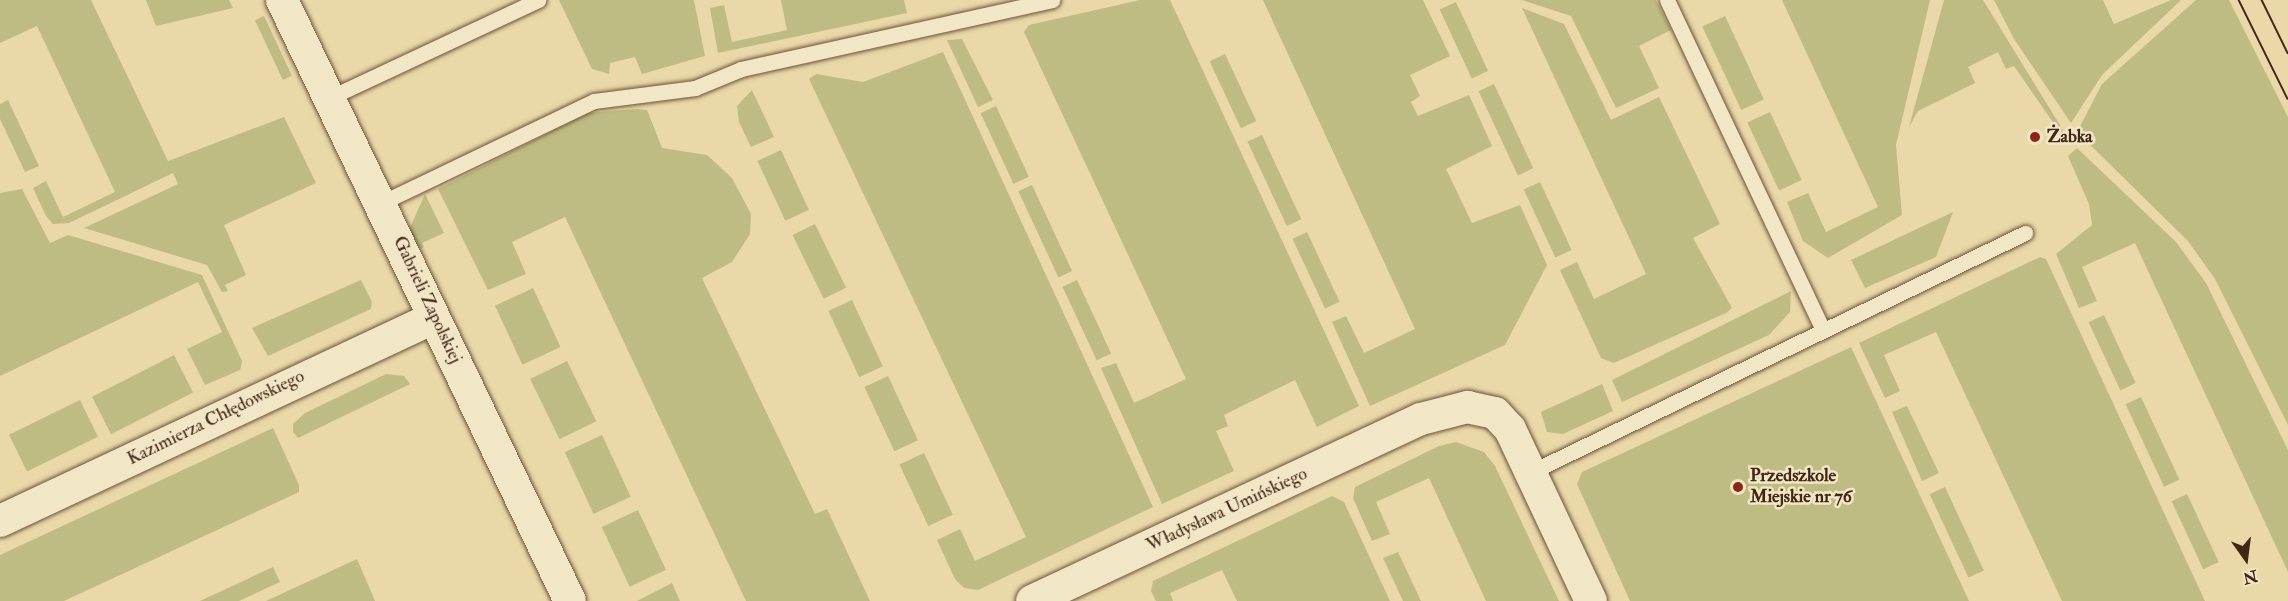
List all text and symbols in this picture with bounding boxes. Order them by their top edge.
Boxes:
place label: Żabka [2047,126,2093,148]
marker: Żabka [2028,130,2042,144]
street label: Gabrieli Zapolskiej [388,233,466,367]
street label: Kazimierza Chłędowskiego [124,366,308,470]
street label: Władysława Umińskiego [1143,463,1311,557]
place label: Przedszkole Miejskie nr 76 [1750,466,1852,508]
marker: Przedszkole Miejskie nr 76 [1731,480,1745,494]
north arrow [2216,529,2276,589]
text: N [2241,565,2260,588]

